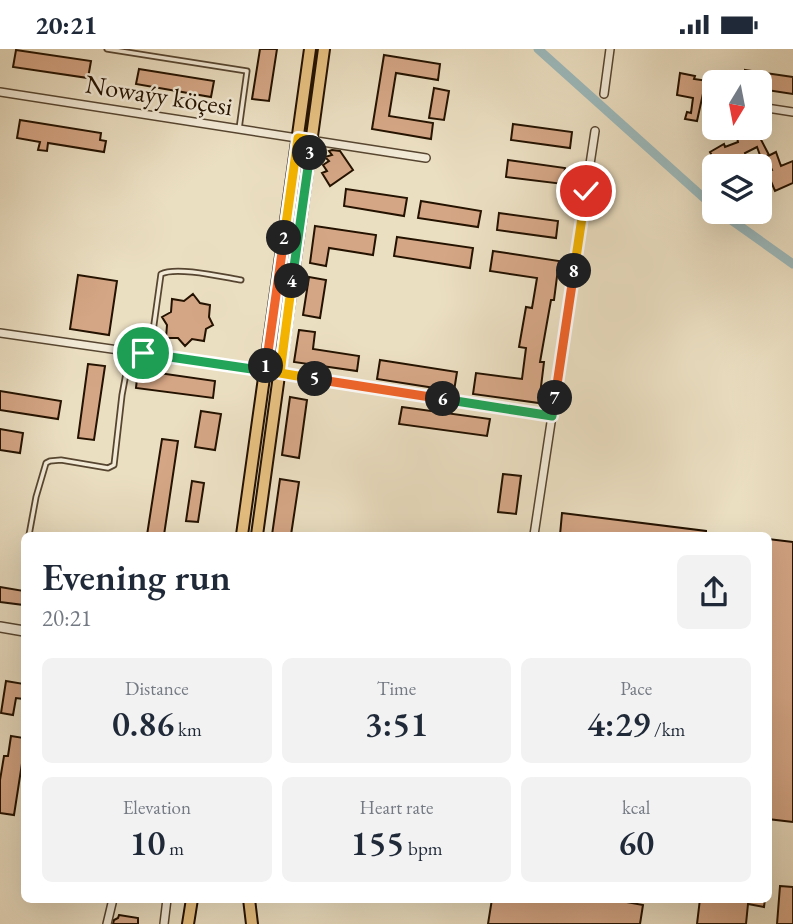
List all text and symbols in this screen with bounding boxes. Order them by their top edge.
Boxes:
text: 20:21 [35,8,97,42]
street label: Nowaýy köçesi [83,67,235,123]
north arrow [702,70,772,140]
map controls [702,70,772,224]
pin: 3 [292,135,328,171]
text: 3 [304,140,315,165]
button: layers [702,154,772,224]
pin [556,161,616,221]
icon: check [567,172,605,210]
pin: 2 [266,221,302,255]
text: 2 [278,225,289,250]
pin: 8 [556,253,592,289]
text: 8 [568,258,579,283]
pin: 4 [274,264,310,299]
text: 4 [286,268,297,293]
pin [113,323,173,383]
icon: arrive [124,334,162,372]
pin: 1 [248,349,284,383]
text: 1 [260,353,271,378]
pin: 5 [298,361,332,397]
text: 5 [309,366,320,391]
pin: 6 [426,381,460,417]
pin: 7 [538,381,572,415]
text: 7 [549,385,560,410]
text: 6 [437,386,448,411]
text: Evening run [42,552,231,601]
button: share [677,555,751,629]
text: 20:21 [42,603,92,633]
text: Distance [125,676,189,701]
text: Time [377,676,416,701]
text: Pace [620,676,652,701]
text: 0.86 [112,701,174,746]
text: 3:51 [365,701,428,746]
text: 4:29 [587,701,650,746]
text: km [174,717,202,742]
text: /km [650,717,685,742]
text: Elevation [123,795,191,820]
text: Heart rate [360,795,433,820]
text: kcal [622,795,650,820]
text: 10 [130,820,165,865]
text: 155 [350,820,404,865]
text: 60 [618,820,654,865]
text: m [165,836,184,861]
text: bpm [404,836,443,861]

